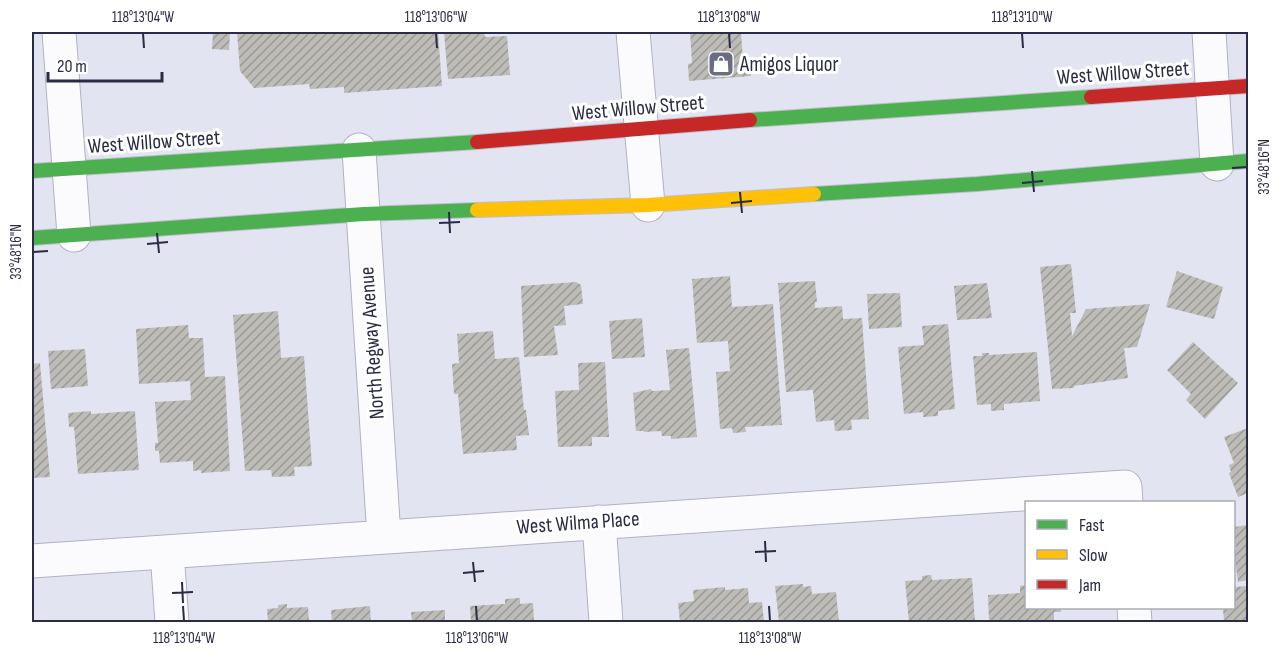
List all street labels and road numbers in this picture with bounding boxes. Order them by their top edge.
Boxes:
street label: West Willow Street [1056,56,1190,90]
street label: West Willow Street [571,90,705,126]
street label: West Willow Street [87,125,221,159]
street label: North Regway Avenue [354,266,390,420]
street label: West Wilma Place [516,506,640,540]

